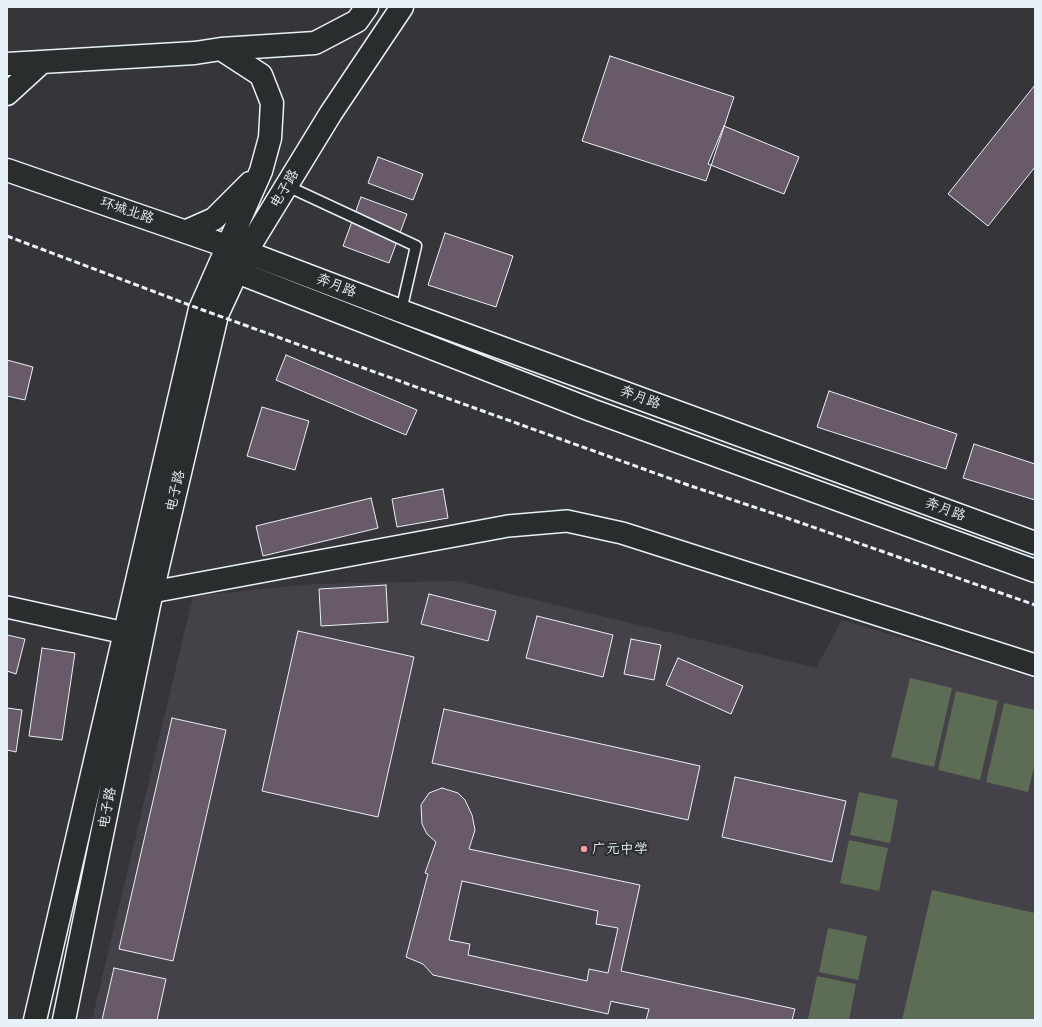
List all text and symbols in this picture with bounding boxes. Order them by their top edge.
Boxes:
street label: 电子路 [267,167,303,211]
street label: 环城北路 [98,194,156,228]
street label: 奔月路 [313,271,359,301]
street label: 奔月路 [617,383,663,413]
street label: 电子路 [163,469,189,513]
street label: 奔月路 [922,495,968,525]
street label: 电子路 [96,786,120,830]
place label: 广元中学 [592,841,648,857]
marker: 广元中学 [579,844,589,854]

